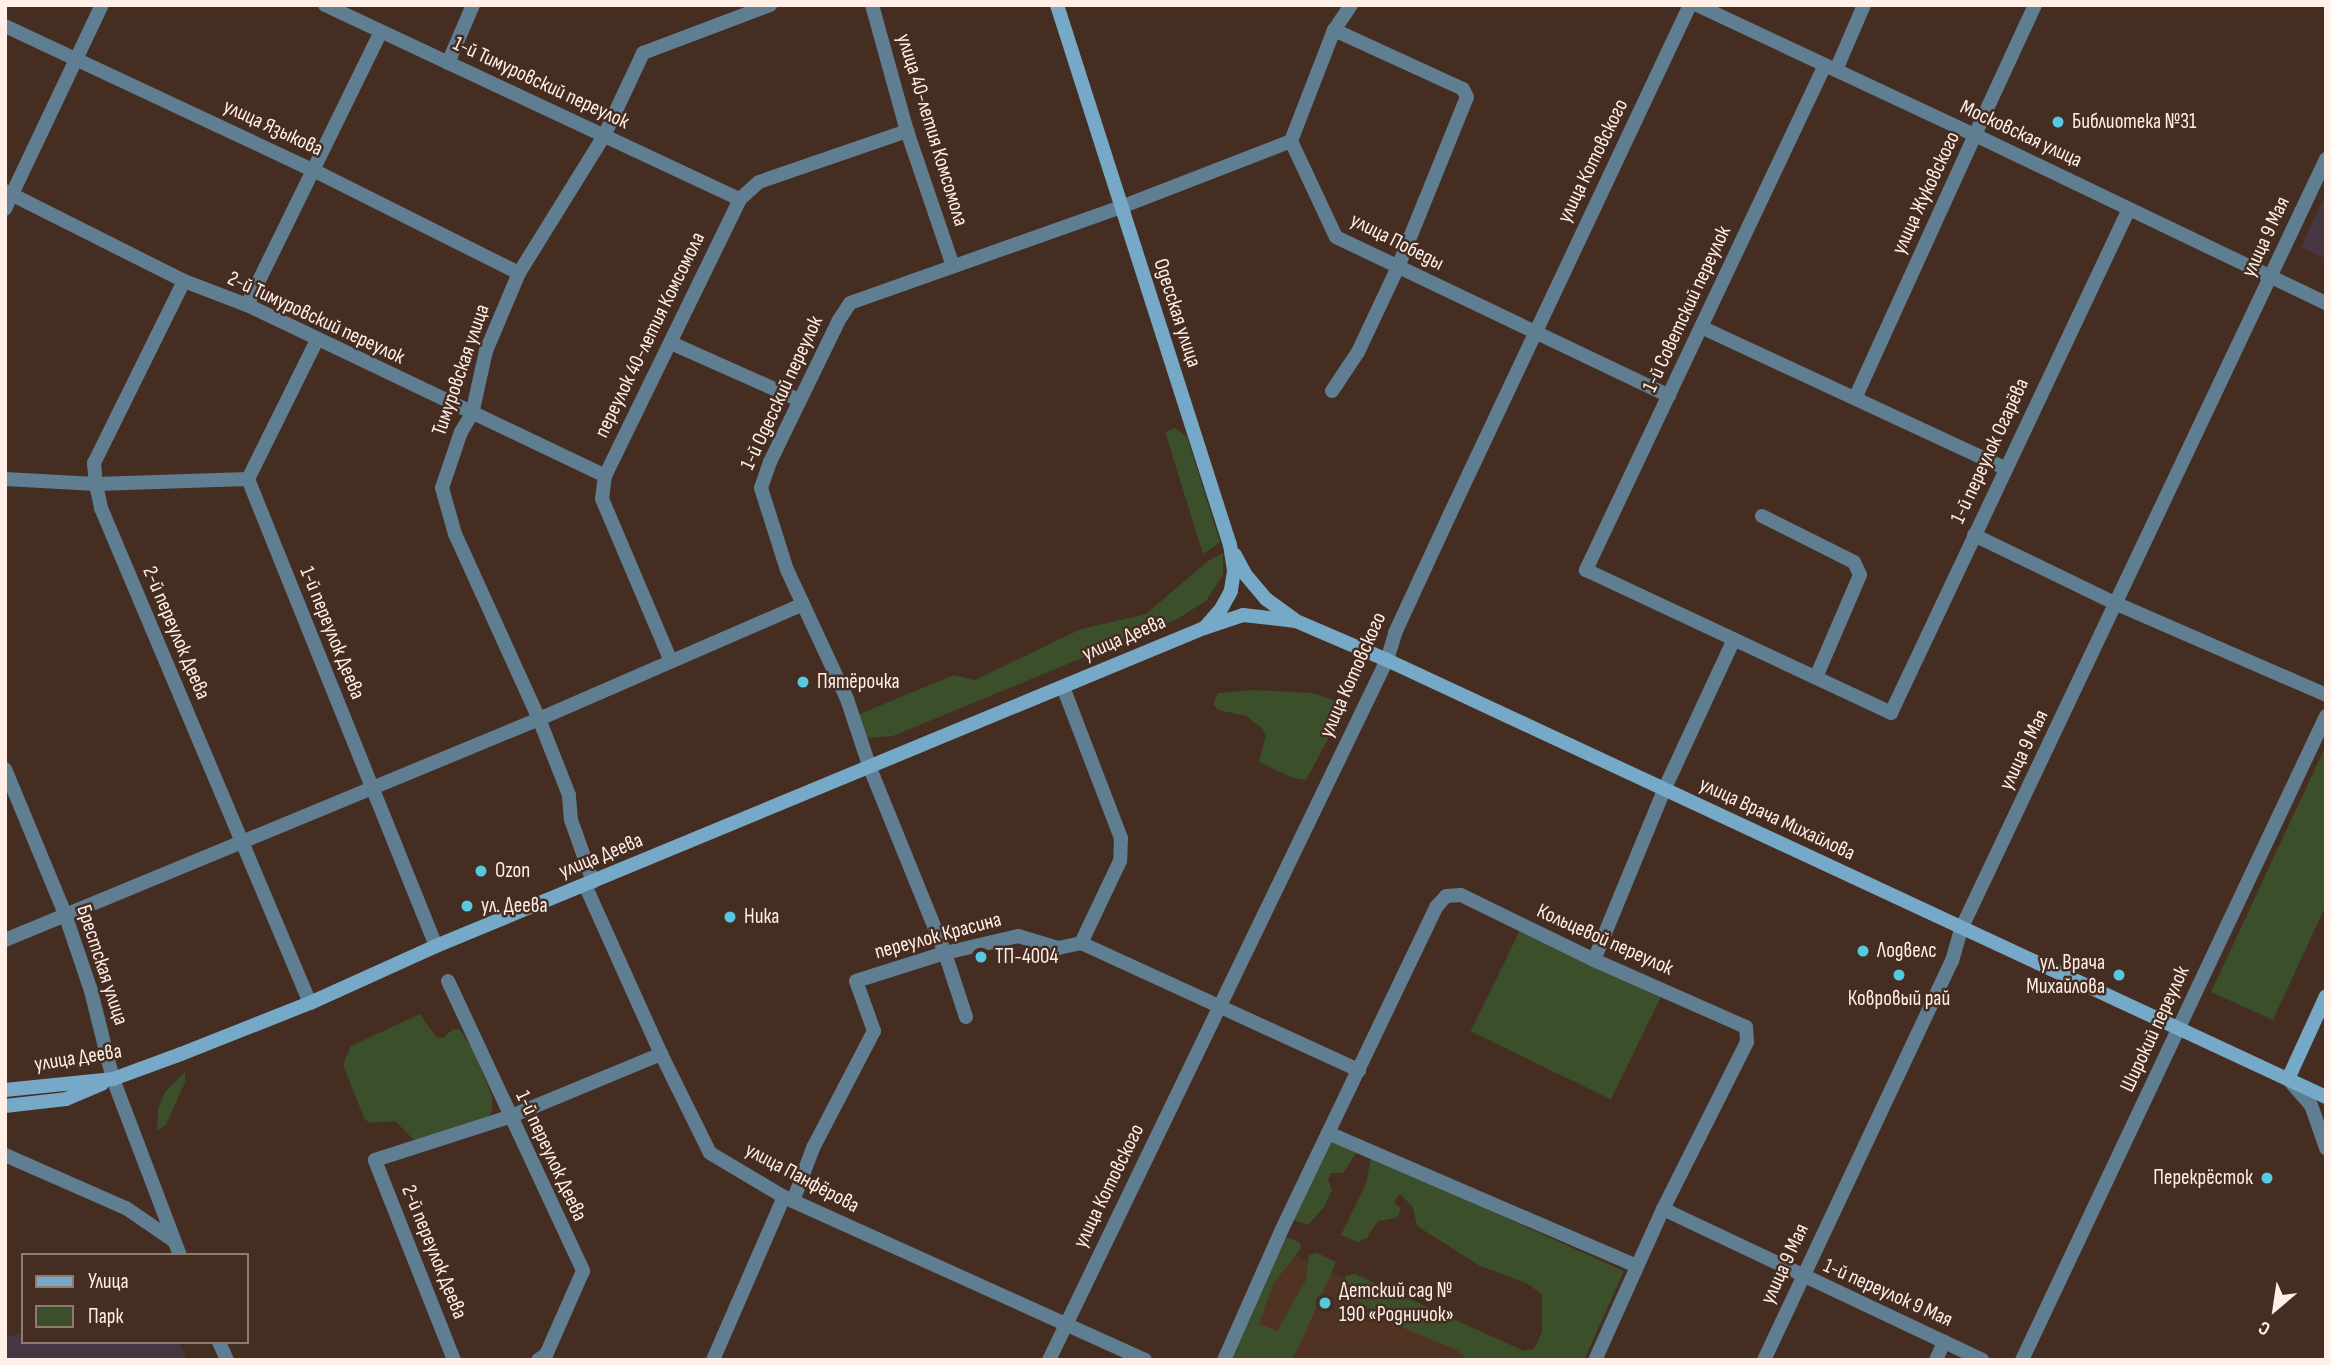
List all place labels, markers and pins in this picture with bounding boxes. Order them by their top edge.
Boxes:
place label: Библиотека №31 [2072,109,2196,135]
marker: Библиотека №31 [2050,114,2066,130]
place label: Пятёрочка [817,669,900,695]
marker: Пятёрочка [795,674,811,690]
place label: Ozon [495,858,530,884]
marker: Ozon [473,863,489,879]
place label: ул. Деева [481,893,547,919]
marker: ул. Деева [459,898,475,914]
place label: Ника [744,904,779,930]
marker: Ника [722,909,738,925]
place label: Лодвелс [1877,938,1937,964]
marker: Лодвелс [1855,943,1871,959]
place label: ТП-4004 [995,944,1058,970]
marker: ТП-4004 [973,949,989,965]
place label: ул. Врача Михайлова [2026,950,2105,1000]
marker: Ковровый рай [1891,967,1907,983]
marker: ул. Врача Михайлова [2111,967,2127,983]
place label: Ковровый рай [1848,986,1950,1012]
place label: Перекрёсток [2153,1165,2253,1191]
marker: Перекрёсток [2259,1170,2275,1186]
place label: Детский сад № 190 «Родничок» [1339,1278,1454,1328]
marker: Детский сад № 190 «Родничок» [1317,1295,1333,1311]

